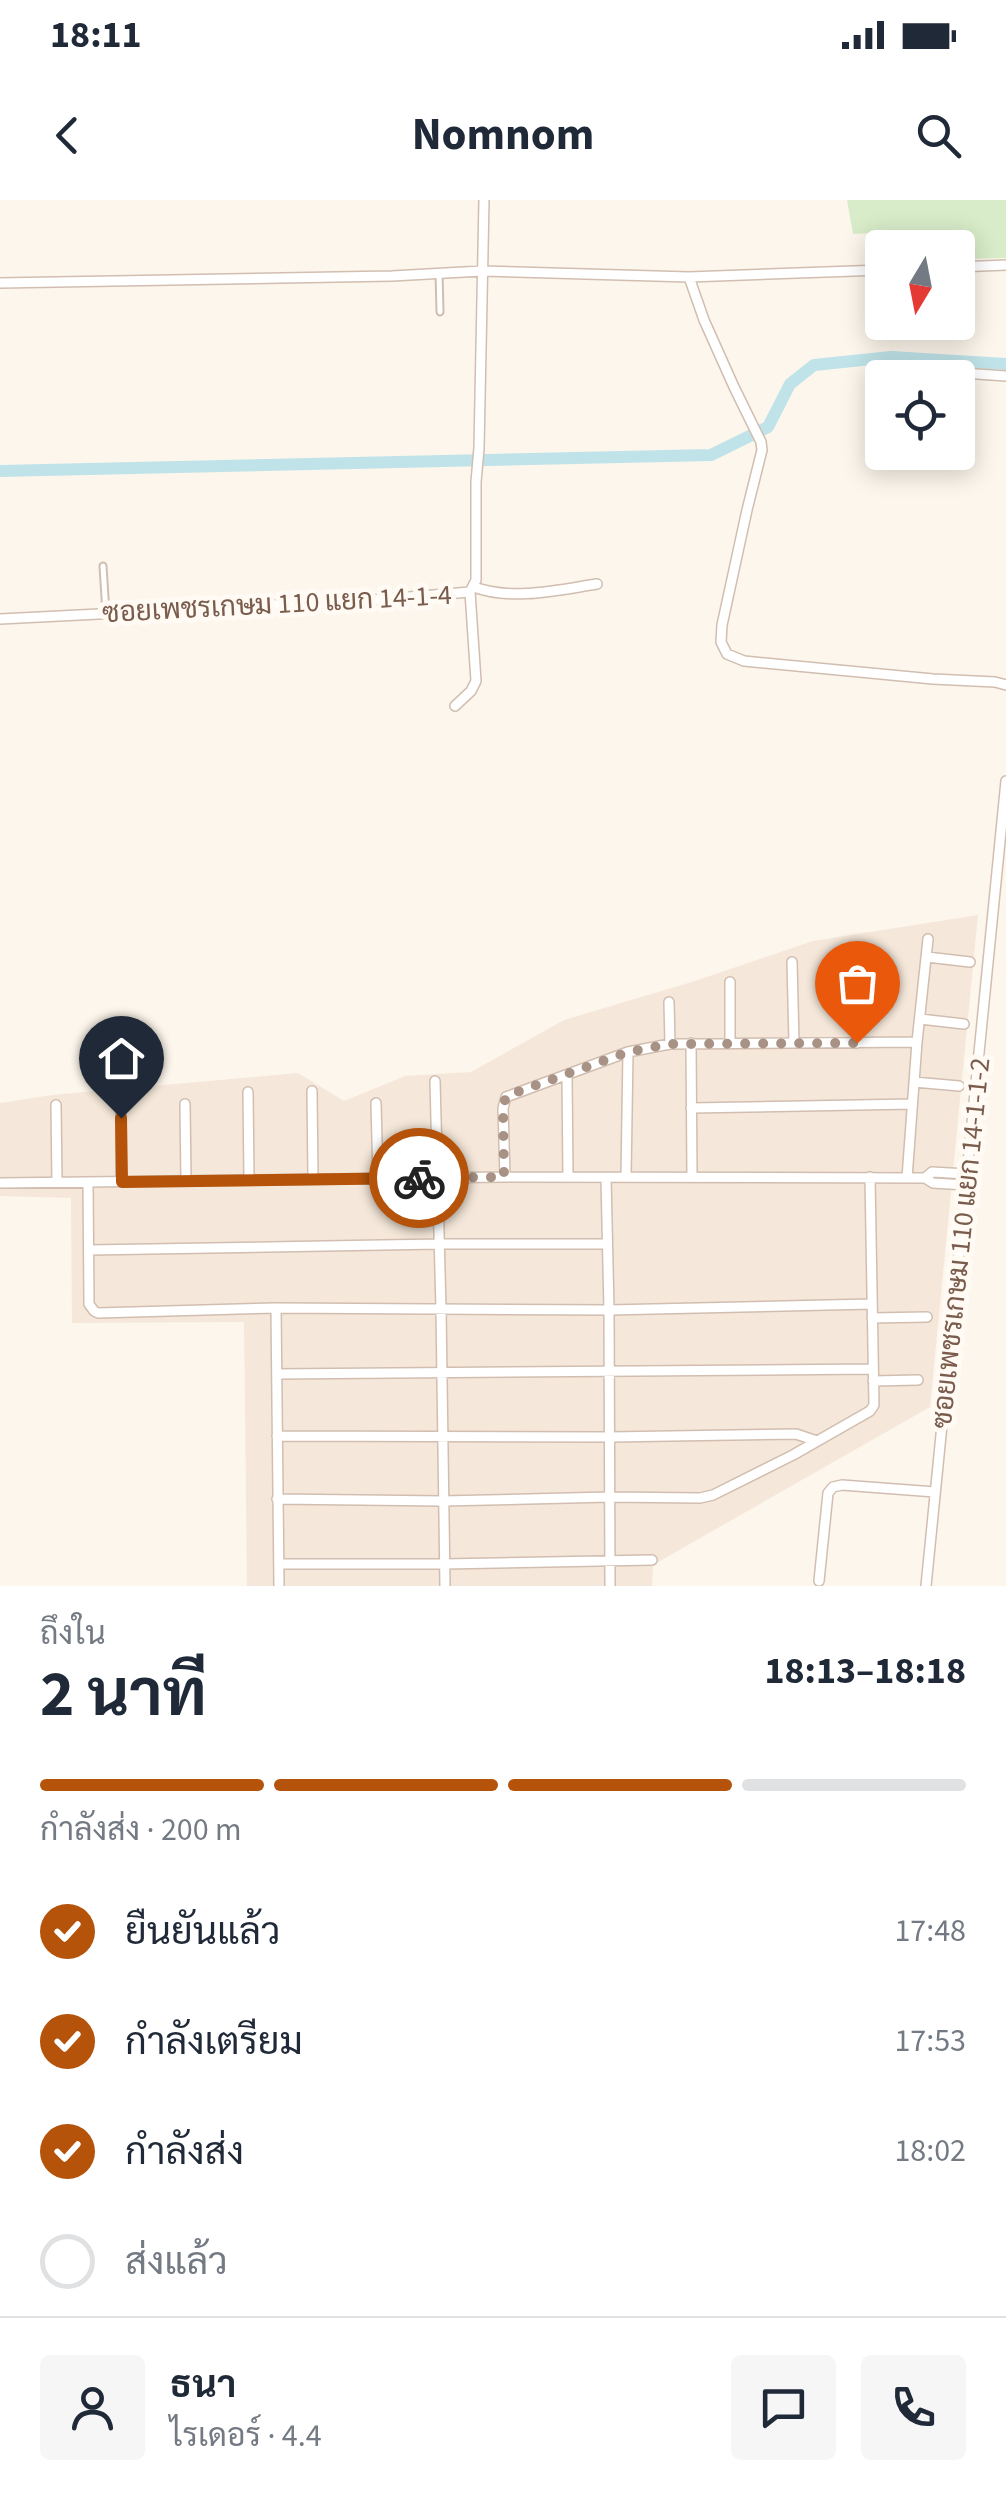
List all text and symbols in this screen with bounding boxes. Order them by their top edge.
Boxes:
text: 18:11 [50,8,142,62]
text: Nomnom [412,103,594,167]
icon: back [40,108,95,163]
icon: search [911,108,966,163]
north arrow [865,230,975,340]
map controls [865,230,975,470]
button: locate [865,360,975,470]
street label: ซอยเพชรเกษม 110 แยก 14-1-4 [101,575,453,633]
pin [815,941,900,1044]
icon: bag [830,956,885,1011]
pin [79,1016,164,1119]
icon: home [94,1031,149,1086]
street label: ซอยเพชรเกษม 110 แยก 14-1-1-2 [922,1056,1000,1430]
courier [369,1128,469,1228]
icon: bike [392,1151,447,1206]
text: ถึงใน [40,1611,106,1657]
text: 18:13–18:18 [764,1644,966,1698]
text: 2 นาที [40,1648,207,1741]
text: กำลังส่ง · 200 m [40,1807,242,1853]
icon: check [40,1904,95,1959]
text: ยืนยันแล้ว [125,1905,280,1959]
text: 17:48 [894,1908,966,1954]
icon: check [40,2014,95,2069]
text: กำลังเตรียม [125,2015,303,2069]
text: 17:53 [894,2018,966,2064]
icon: check [40,2124,95,2179]
text: กำลังส่ง [125,2125,244,2179]
text: 18:02 [894,2128,966,2174]
text: ส่งแล้ว [125,2235,228,2289]
button: person [40,2355,145,2460]
button: chat [731,2355,836,2460]
button: phone [861,2355,966,2460]
text: ธนา [170,2358,236,2412]
text: ไรเดอร์ · 4.4 [170,2413,322,2459]

